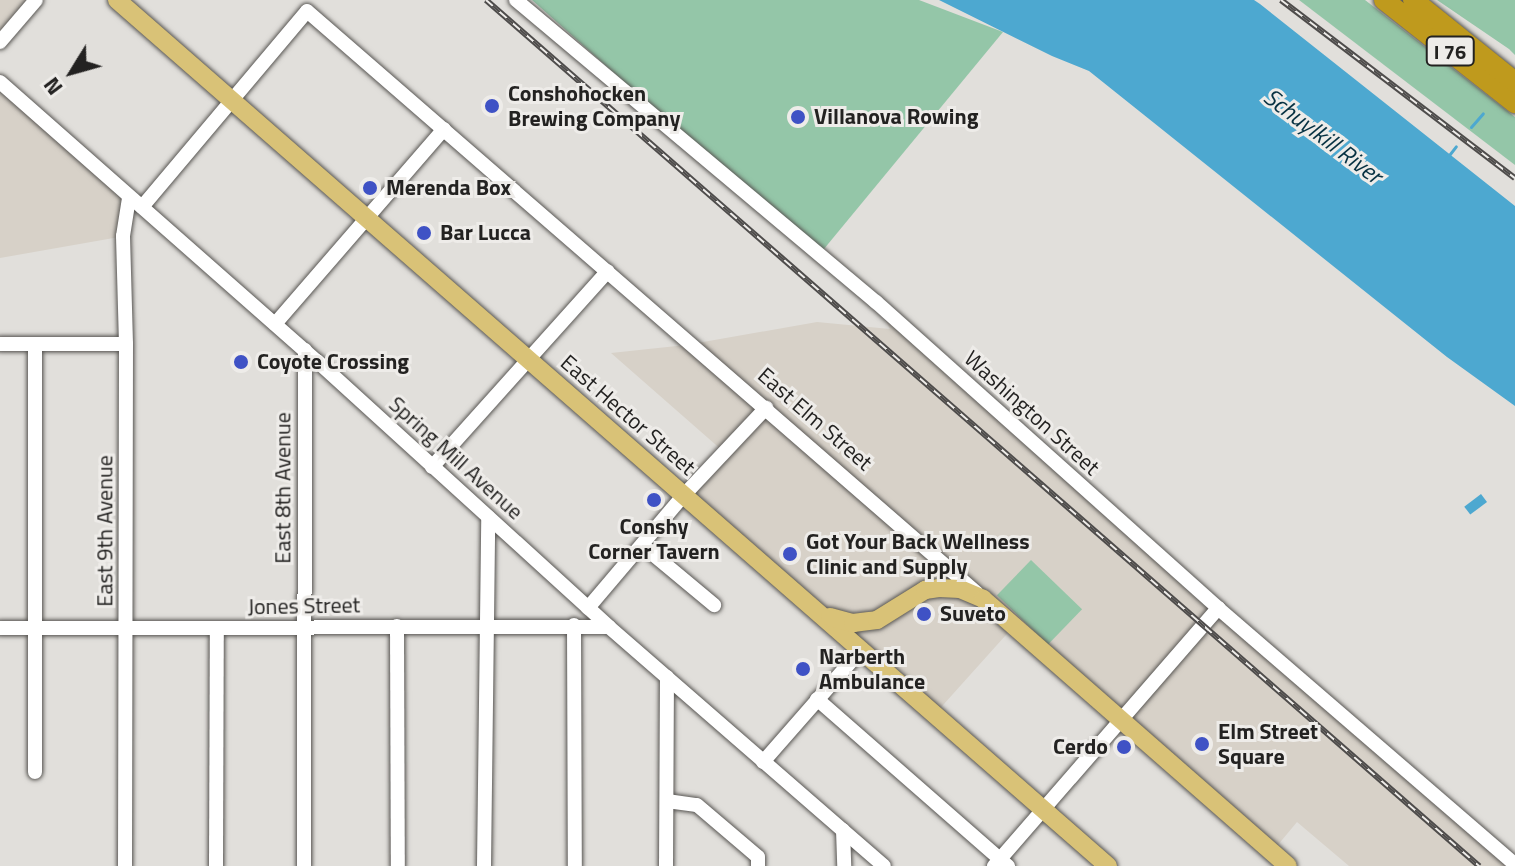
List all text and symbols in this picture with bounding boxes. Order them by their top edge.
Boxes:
north arrow [32,32,112,112]
road number: I 76 [1424,35,1476,67]
text: N [35,70,71,103]
place label: Conshohocken Brewing Company [508,80,680,132]
water label: Schuylkill River [1258,82,1388,190]
marker: Conshohocken Brewing Company [483,97,501,115]
place label: Villanova Rowing [814,104,978,130]
marker: Villanova Rowing [789,108,807,126]
place label: Merenda Box [386,175,511,201]
marker: Merenda Box [361,179,379,197]
place label: Bar Lucca [440,220,531,246]
marker: Bar Lucca [415,224,433,242]
street label: Washington Street [959,345,1105,481]
place label: Coyote Crossing [257,349,409,375]
street label: East Hector Street [555,349,701,481]
marker: Coyote Crossing [232,353,250,371]
street label: East Elm Street [752,362,878,476]
street label: Spring Mill Avenue [384,391,528,525]
street label: East 8th Avenue [270,412,296,564]
street label: East 9th Avenue [92,455,118,607]
marker: Conshy Corner Tavern [645,491,663,509]
place label: Conshy Corner Tavern [588,513,720,564]
place label: Got Your Back Wellness Clinic and Supply [806,528,1030,580]
marker: Got Your Back Wellness Clinic and Supply [781,545,799,563]
street label: Jones Street [247,592,361,620]
place label: Suveto [940,601,1006,627]
marker: Suveto [915,605,933,623]
place label: Narberth Ambulance [819,643,925,694]
marker: Narberth Ambulance [794,660,812,678]
place label: Elm Street Square [1218,718,1318,770]
place label: Cerdo [1053,734,1108,760]
marker: Elm Street Square [1193,735,1211,753]
marker: Cerdo [1115,738,1133,756]

